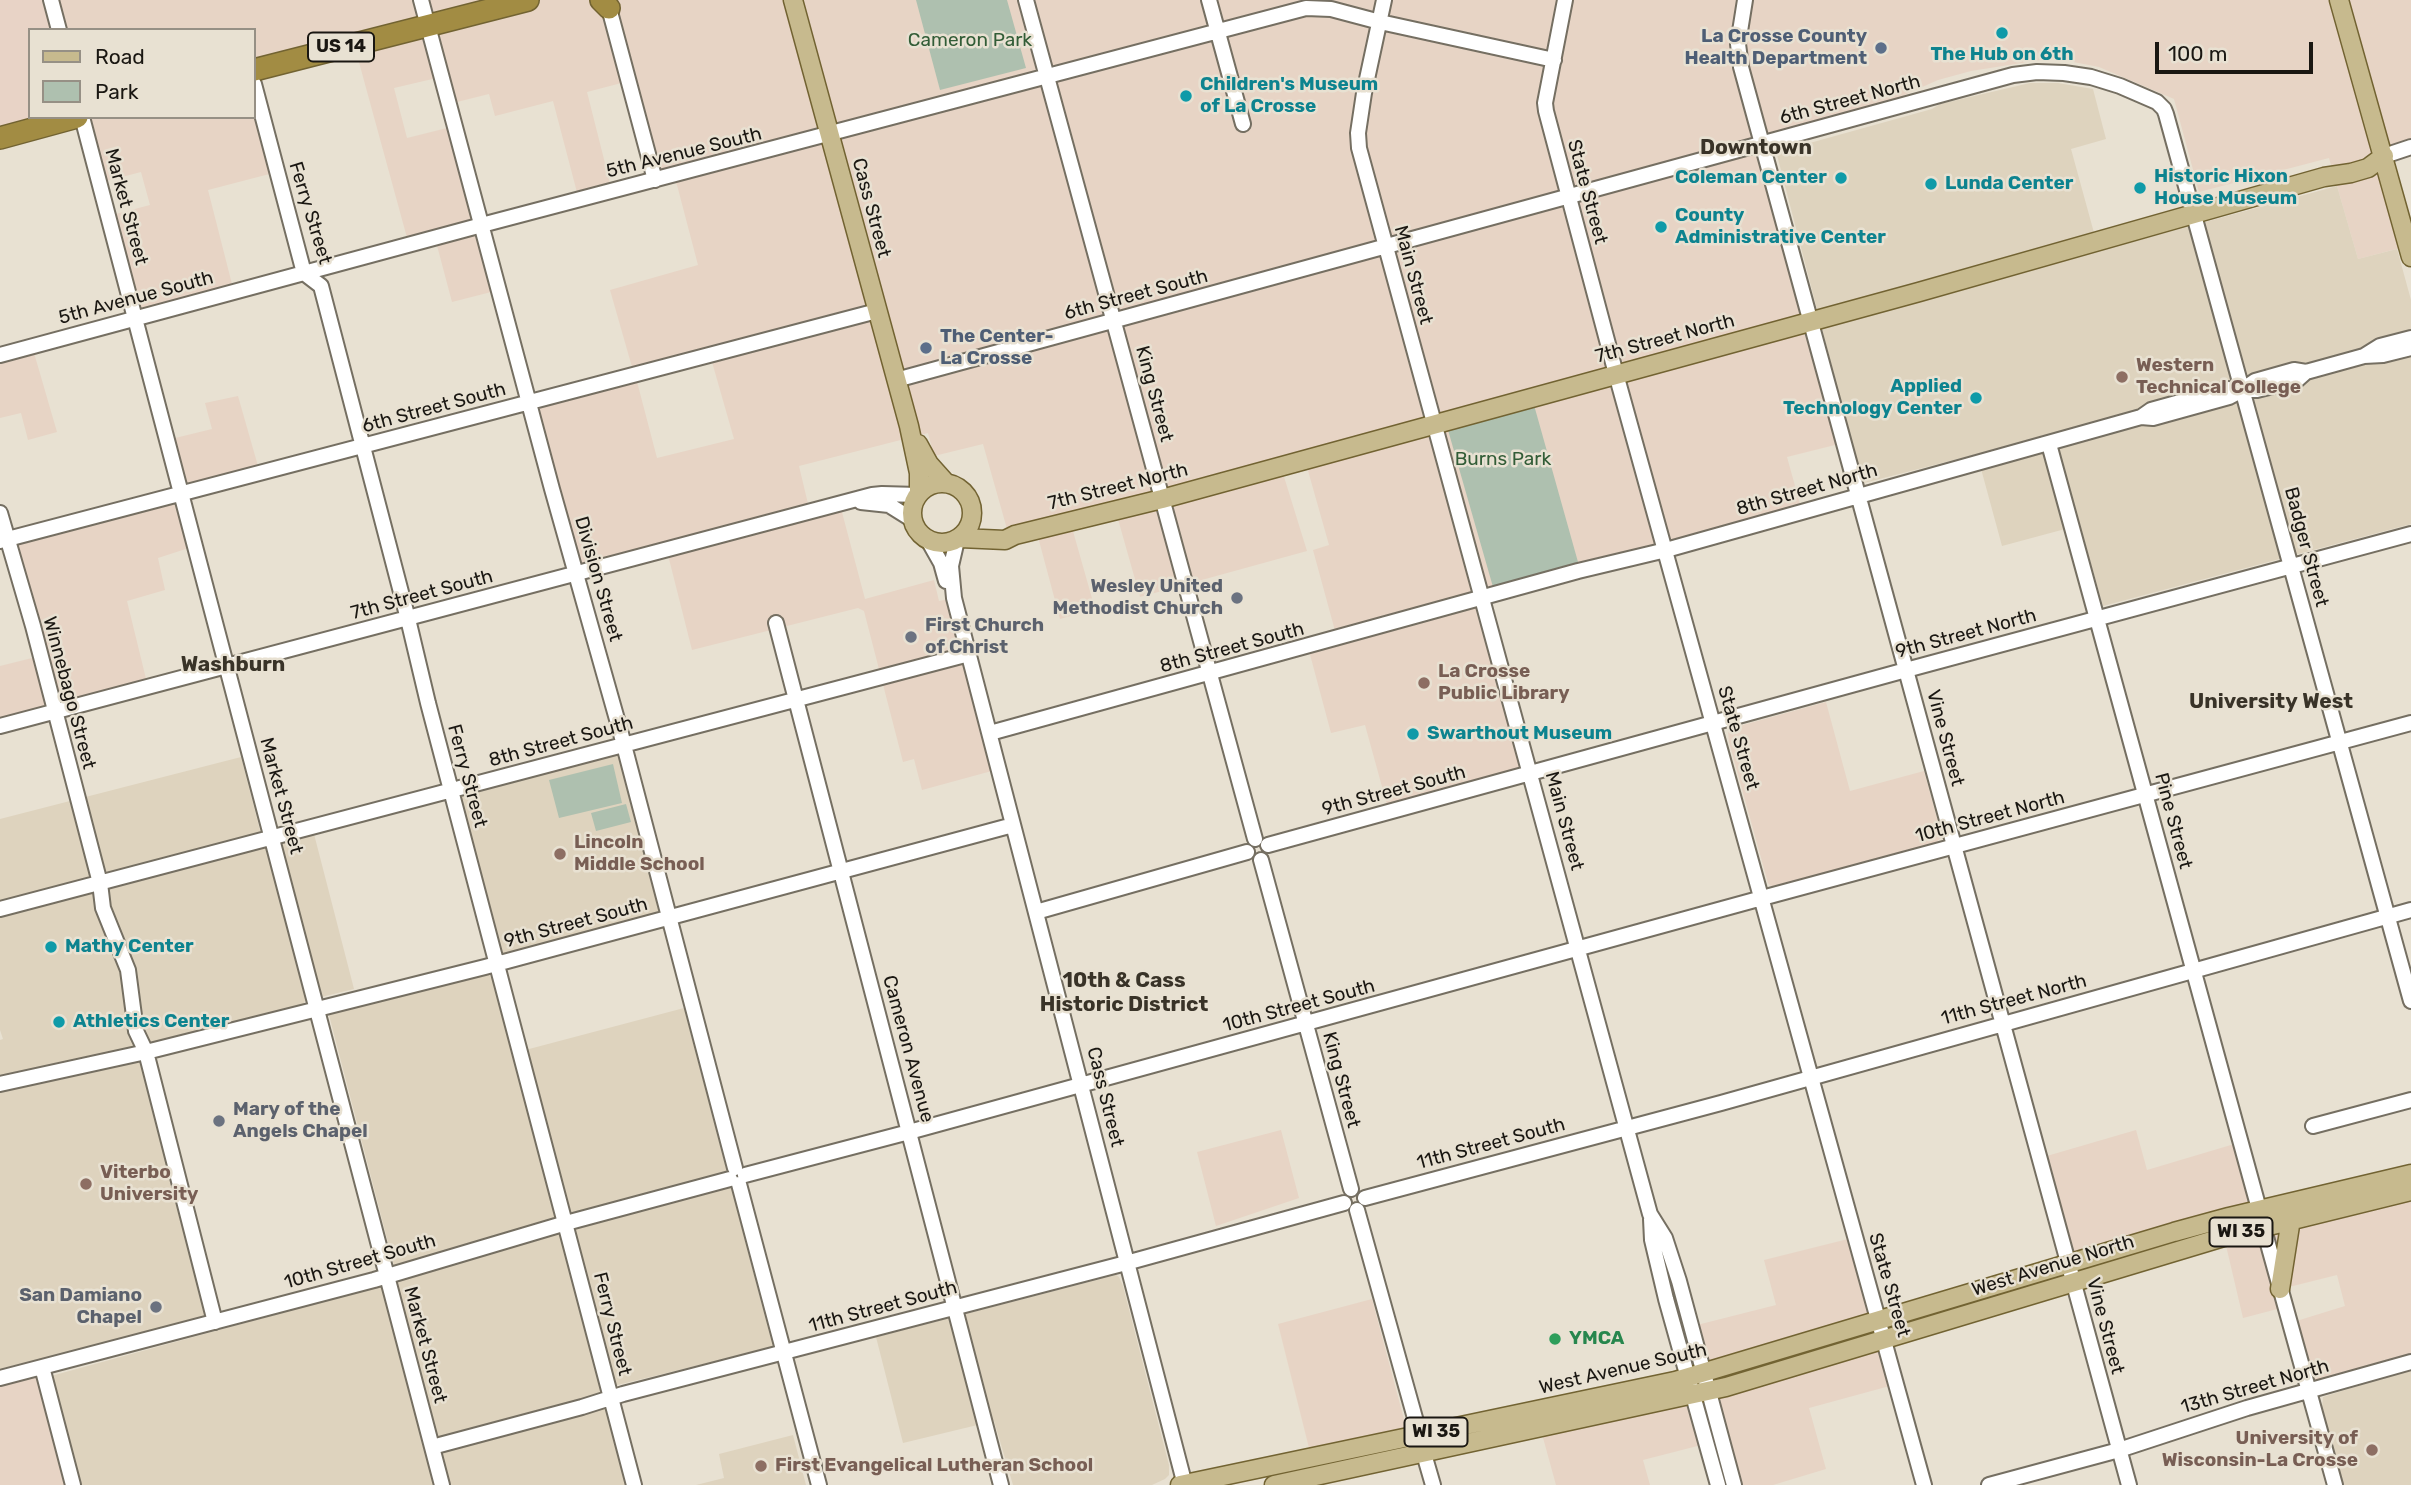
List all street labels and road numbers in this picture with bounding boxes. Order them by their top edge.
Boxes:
road number: US 14 [308,32,374,62]
street label: 6th Street North [1777,70,1923,130]
street label: 5th Avenue South [604,123,764,183]
street label: State Street [1562,137,1612,247]
street label: Market Street [99,146,153,268]
street label: Cass Street [847,156,895,260]
street label: Ferry Street [284,159,336,267]
street label: Main Street [1389,223,1437,327]
street label: 6th Street South [1062,265,1210,325]
street label: 5th Avenue South [56,266,216,330]
street label: 7th Street North [1593,309,1737,369]
street label: King Street [1130,343,1178,445]
street label: 6th Street South [360,378,508,438]
street label: 7th Street North [1046,459,1190,515]
street label: 8th Street North [1734,459,1880,521]
street label: Badger Street [2279,485,2333,609]
street label: Division Street [569,514,627,644]
street label: 7th Street South [348,565,496,625]
street label: 9th Street North [1893,604,2039,664]
street label: Winnebago Street [38,614,100,772]
street label: 8th Street South [1157,618,1307,678]
street label: State Street [1712,683,1764,793]
street label: Vine Street [1921,687,1969,789]
street label: 8th Street South [486,712,636,772]
street label: Ferry Street [442,722,492,830]
street label: Market Street [254,735,308,857]
street label: 9th Street South [1320,761,1468,821]
street label: Main Street [1540,769,1588,873]
street label: Pine Street [2149,770,2197,872]
street label: 10th Street North [1913,786,2067,848]
street label: 9th Street South [502,893,650,953]
street label: 11th Street North [1939,970,2089,1030]
street label: Cameron Avenue [877,973,939,1125]
street label: 10th Street South [1220,975,1378,1037]
street label: King Street [1317,1029,1365,1131]
street label: Cass Street [1082,1045,1128,1149]
street label: 11th Street South [1414,1113,1568,1175]
road number: WI 35 [2210,1218,2272,1246]
street label: 10th Street South [282,1229,438,1295]
street label: State Street [1863,1230,1915,1340]
street label: West Avenue North [1969,1230,2137,1302]
street label: Ferry Street [588,1270,636,1378]
street label: Vine Street [2081,1275,2129,1377]
street label: 11th Street South [806,1276,960,1338]
street label: Market Street [398,1284,452,1406]
street label: West Avenue South [1537,1339,1709,1399]
street label: 13th Street North [2178,1355,2332,1419]
road number: WI 35 [1404,1418,1468,1447]

